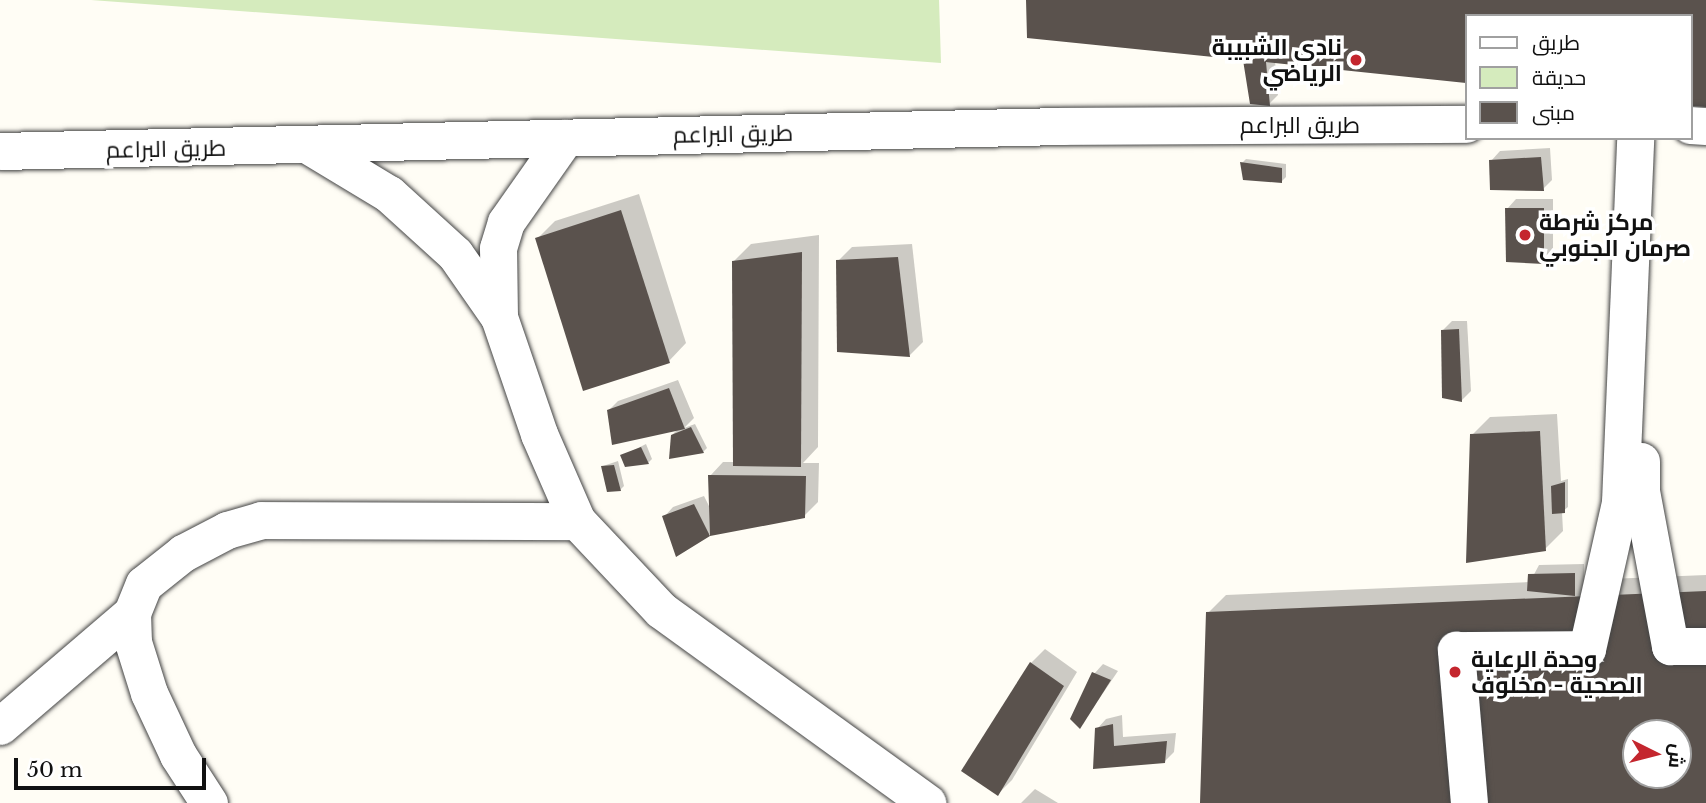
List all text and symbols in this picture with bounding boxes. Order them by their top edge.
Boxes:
legend [1464,14,1692,140]
text: طريق [1532,30,1580,56]
place label: نادي الشبيبة الرياضي [1212,33,1342,87]
marker: نادي الشبيبة الرياضي [1348,52,1364,68]
text: حديقة [1532,65,1586,91]
text: مبنى [1532,100,1575,126]
street label: طريق البراعم [1240,111,1360,139]
street label: طريق البراعم [673,119,793,149]
street label: طريق البراعم [106,134,226,164]
place label: مركز شرطة صرمان الجنوبي [1539,208,1691,262]
marker: مركز شرطة صرمان الجنوبي [1517,227,1533,243]
place label: وحدة الرعاية الصحية - مخلوف [1471,645,1643,699]
marker: وحدة الرعاية الصحية - مخلوف [1445,662,1465,682]
north arrow [1622,719,1692,789]
text: ش [1664,743,1689,769]
scale bar [18,744,210,788]
text: 50 m [27,757,82,783]

